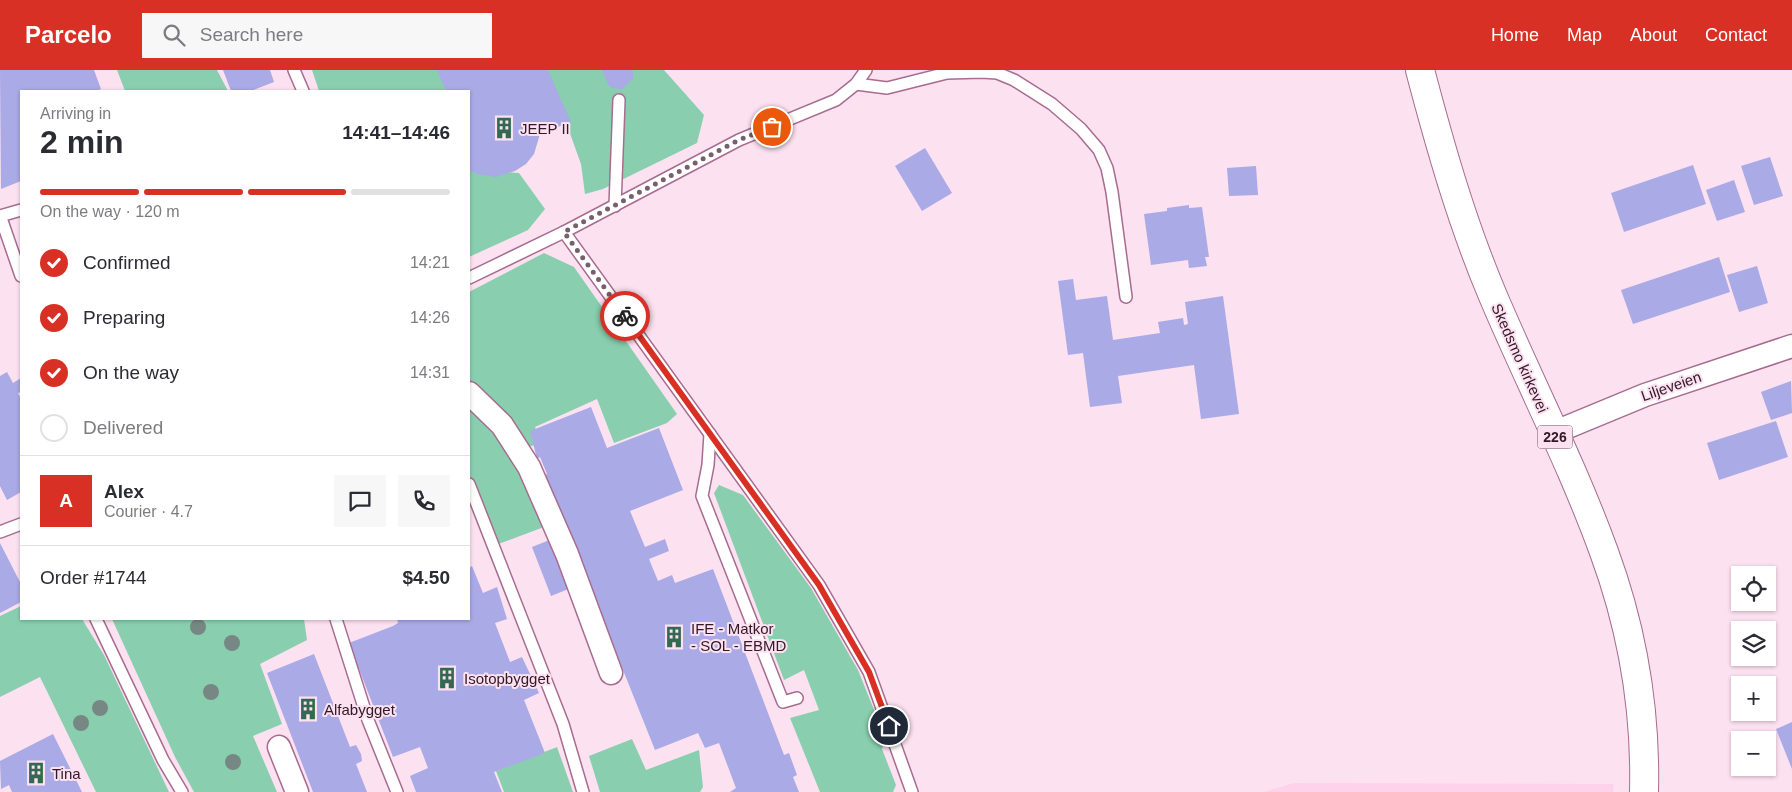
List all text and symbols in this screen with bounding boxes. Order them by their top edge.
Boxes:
search box [142,13,492,58]
text: Parcelo [25,21,112,48]
icon: search [160,21,188,49]
text: Search here [200,24,303,45]
text: Home [1491,25,1539,45]
text: Map [1567,25,1602,45]
text: About [1630,25,1677,45]
text: Contact [1705,25,1767,45]
text: Arriving in [40,105,111,122]
pin [751,106,793,148]
icon: bag [758,113,786,141]
building icon: JEEP II [491,115,517,141]
place label: JEEP II [520,120,570,137]
text: 14:41–14:46 [342,122,450,143]
text: 2 min [40,124,124,160]
text: On the way · 120 m [40,203,180,220]
icon: check [40,249,68,277]
text: Confirmed [83,252,171,273]
text: 14:21 [410,254,450,271]
courier [600,291,650,341]
street label: Skedsmo kirkevei [1488,301,1552,415]
icon: bike [611,302,639,330]
icon: check [40,304,68,332]
text: Preparing [83,307,165,328]
text: 14:26 [410,309,450,326]
icon: check [40,359,68,387]
text: On the way [83,362,179,383]
text: 14:31 [410,364,450,381]
street label: Liljeveien [1639,368,1703,404]
text: Delivered [83,417,163,438]
road number: 226 [1538,426,1572,448]
button: chat [334,475,386,527]
button: phone [398,475,450,527]
text: Alex [104,481,144,502]
text: A [59,490,73,511]
text: Courier · 4.7 [104,503,193,520]
map controls [1731,566,1776,776]
button: locate [1731,566,1776,611]
text: Order #1744 [40,567,147,588]
text: $4.50 [402,567,450,588]
place label: IFE - Matkor - SOL - EBMD [691,620,786,654]
button: layers [1731,621,1776,666]
building icon: IFE - Matkor - SOL - EBMD [661,624,687,650]
building icon: Isotopbygget [434,665,460,691]
place label: Isotopbygget [464,670,551,687]
button: + [1731,676,1776,721]
building icon: Alfabygget [295,696,321,722]
place label: Alfabygget [324,701,396,718]
pin [868,705,910,747]
icon: home [875,712,903,740]
button: − [1731,731,1776,776]
building icon: Tina [23,760,49,786]
place label: Tina [52,765,81,782]

